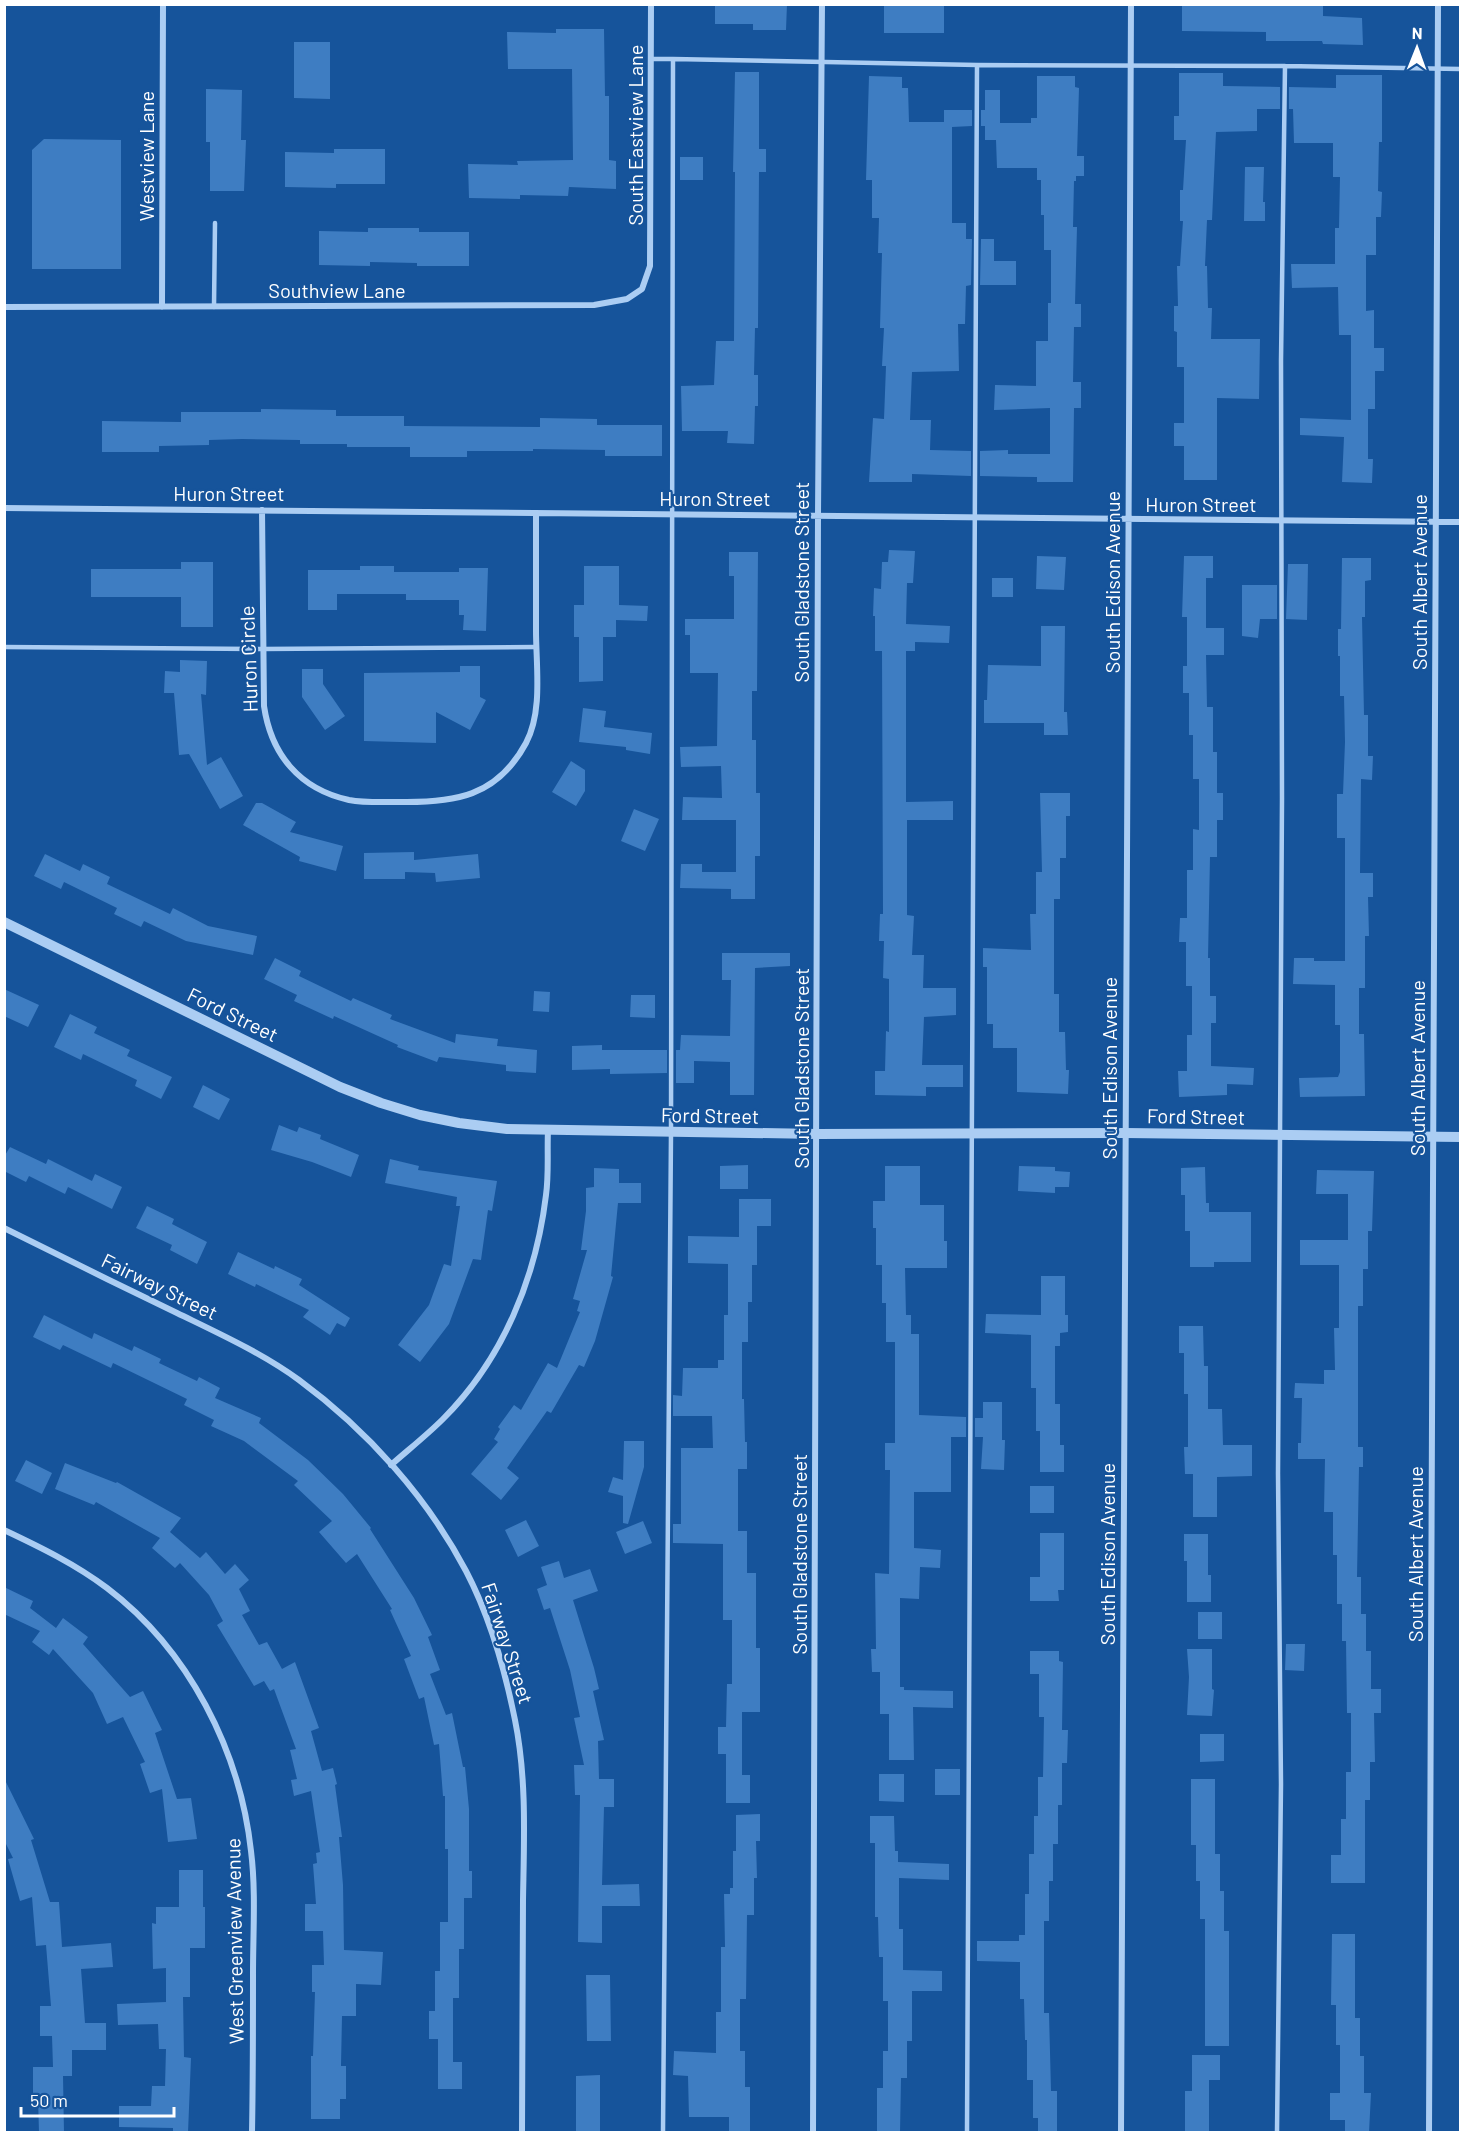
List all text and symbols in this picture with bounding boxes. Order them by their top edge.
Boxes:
north arrow [1387,18,1447,78]
text: N [1412,23,1423,42]
street label: South Eastview Lane [623,45,647,225]
street label: Westview Lane [134,91,158,221]
street label: Southview Lane [268,278,406,302]
street label: Huron Street [173,481,285,505]
street label: South Gladstone Street [789,482,813,682]
street label: Huron Street [659,486,771,510]
street label: South Edison Avenue [1100,491,1124,673]
street label: Huron Street [1145,492,1257,516]
street label: South Albert Avenue [1407,494,1431,670]
street label: Huron Circle [234,605,262,713]
street label: South Gladstone Street [789,968,813,1168]
street label: South Edison Avenue [1097,977,1121,1159]
street label: South Albert Avenue [1405,980,1429,1156]
street label: Ford Street [184,982,282,1046]
street label: Ford Street [661,1102,759,1128]
street label: Ford Street [1147,1103,1245,1129]
street label: Fairway Street [98,1248,222,1324]
street label: South Gladstone Street [787,1454,811,1654]
street label: South Edison Avenue [1095,1463,1119,1645]
street label: South Albert Avenue [1403,1466,1427,1642]
street label: Fairway Street [477,1579,539,1707]
street label: West Greenview Avenue [220,1838,248,2044]
scale bar [21,2080,174,2118]
text: 50 m [30,2089,68,2111]

